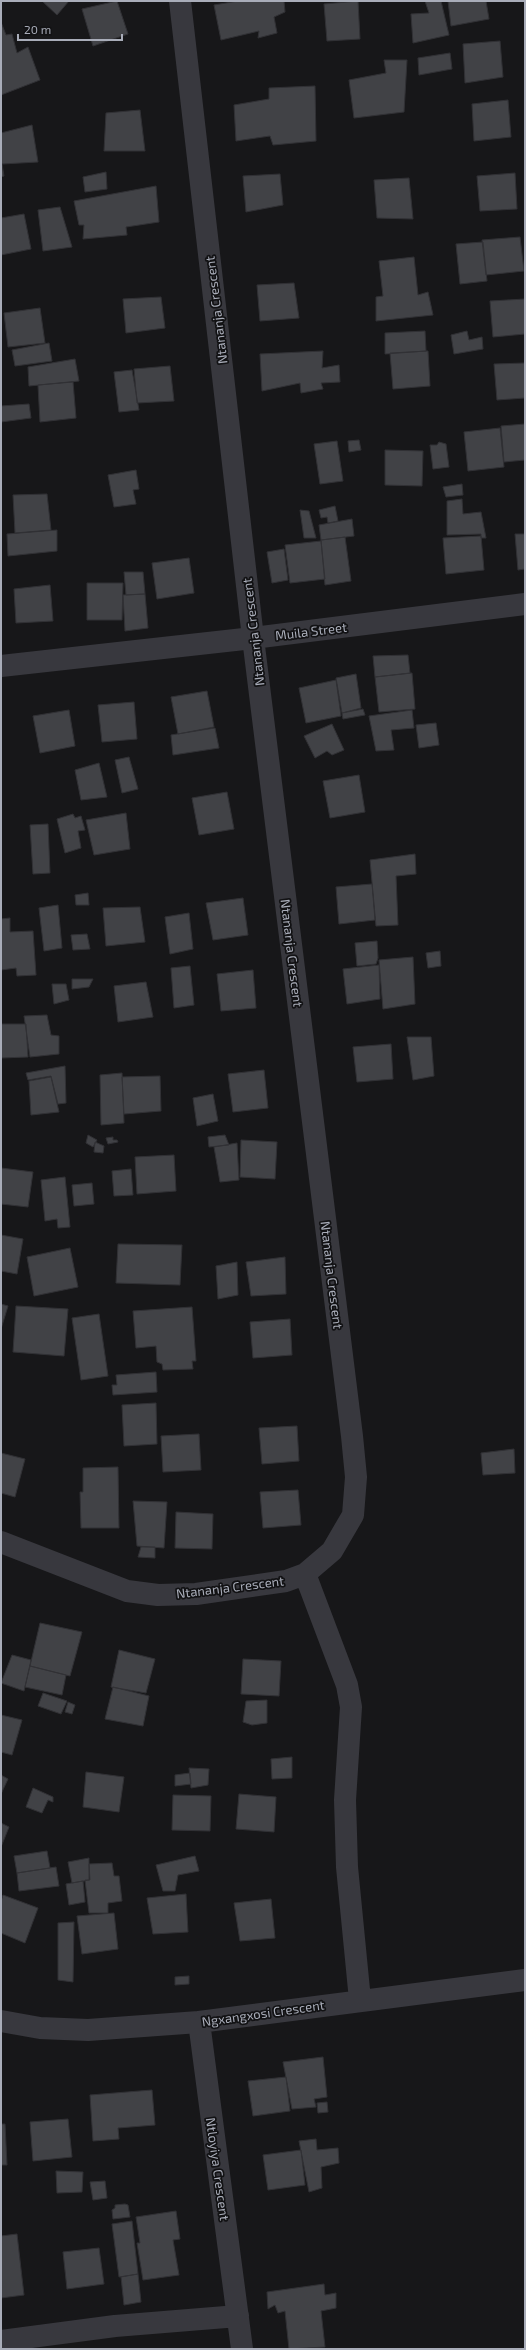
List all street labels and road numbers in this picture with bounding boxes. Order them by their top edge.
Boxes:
street label: Ntananja Crescent [201,255,231,365]
street label: Ntananja Crescent [238,577,268,687]
street label: Muila Street [274,619,348,643]
street label: Ntananja Crescent [277,898,307,1008]
street label: Ntananja Crescent [317,1220,347,1330]
street label: Ntananja Crescent [175,1572,285,1602]
street label: Ngxangxosi Crescent [201,1996,325,2030]
street label: Ntloyiya Crescent [203,2116,233,2222]

